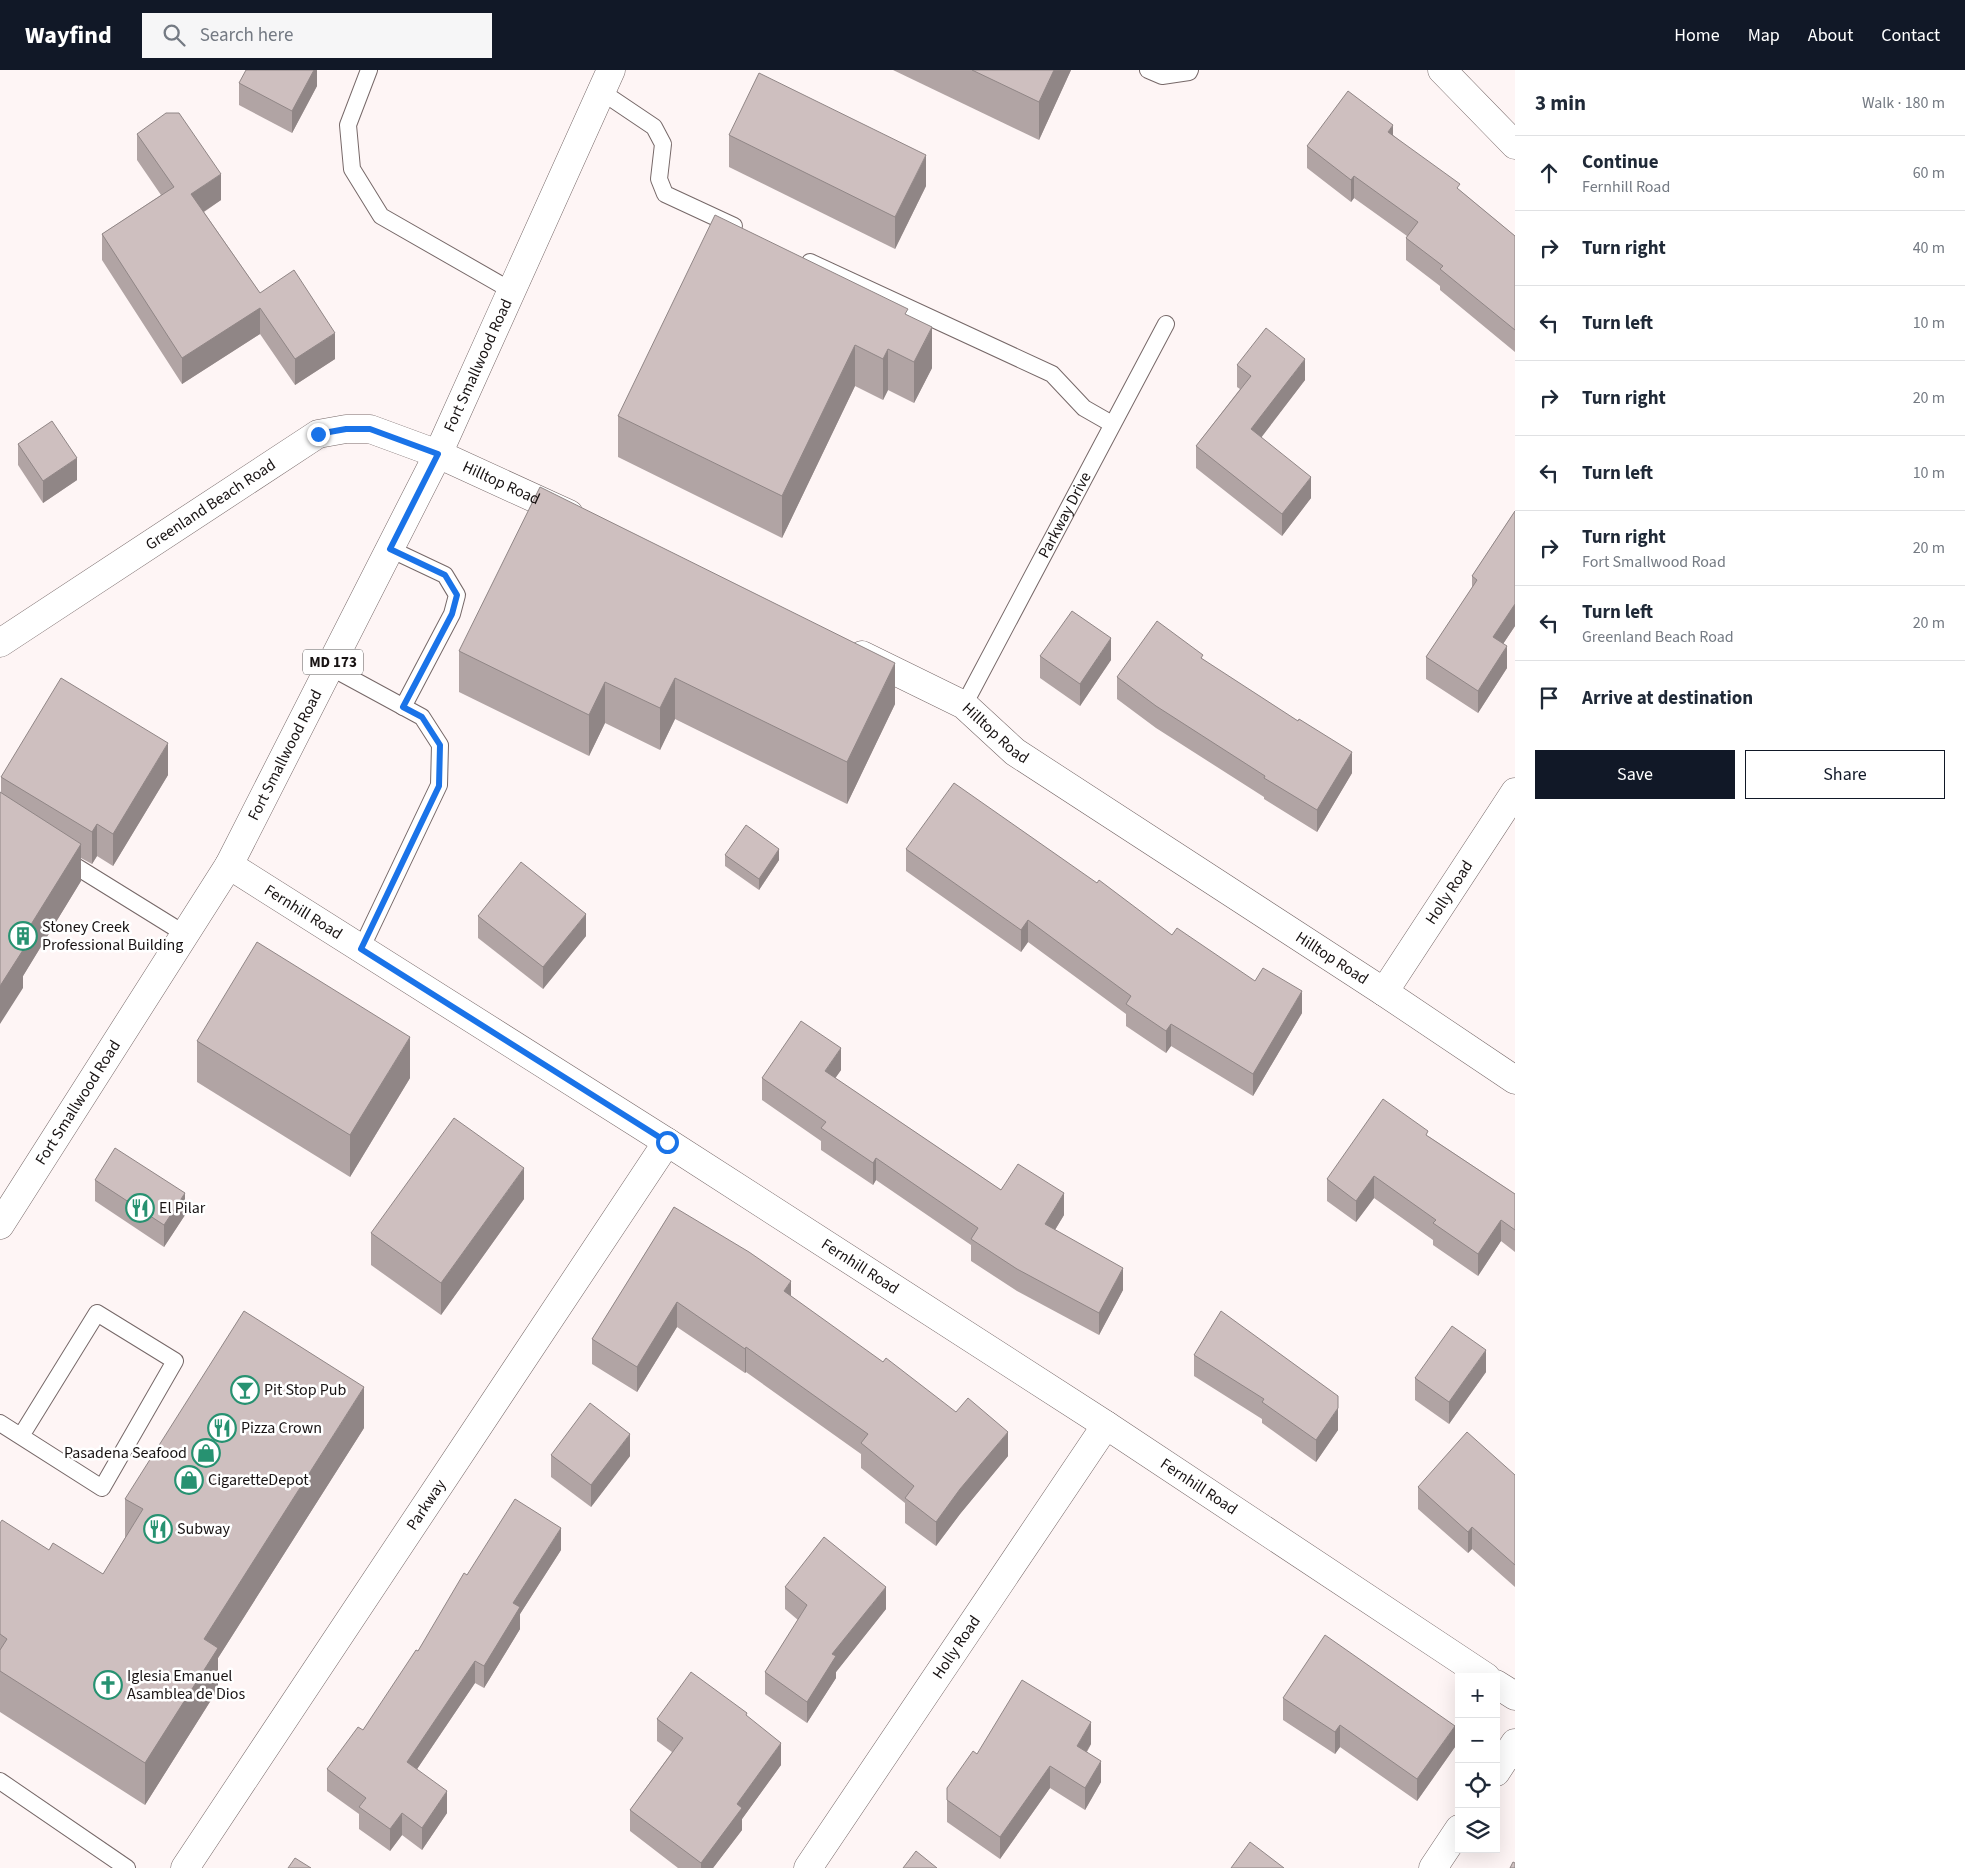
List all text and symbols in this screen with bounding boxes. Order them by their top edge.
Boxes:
search box [142,13,492,58]
text: Wayfind [25,18,112,53]
icon: search [160,21,188,49]
text: Search here [200,22,293,49]
text: Home [1674,23,1720,48]
text: Map [1748,23,1780,48]
text: About [1808,23,1853,48]
text: Contact [1881,23,1940,48]
text: 3 min [1535,88,1586,118]
text: Walk · 180 m [1862,92,1945,114]
text: Continue [1582,149,1659,176]
icon: ahead [1535,159,1563,187]
text: 60 m [1913,162,1945,184]
text: Fernhill Road [1582,176,1670,198]
icon: right [1535,234,1563,262]
text: Turn right [1582,235,1666,262]
text: 40 m [1913,237,1945,259]
street label: Fort Smallwood Road [438,295,518,435]
icon: left [1535,309,1563,337]
text: Turn left [1582,310,1653,337]
text: 10 m [1913,312,1945,334]
icon: right [1535,384,1563,412]
text: Turn right [1582,385,1666,412]
text: 20 m [1913,387,1945,409]
route end [307,423,330,446]
street label: Greenland Beach Road [141,454,280,555]
street label: Hilltop Road [459,456,544,510]
icon: left [1535,459,1563,487]
text: Turn left [1582,460,1653,487]
text: 10 m [1913,462,1945,484]
street label: Parkway Drive [1033,468,1097,562]
text: Turn right [1582,524,1666,551]
icon: right [1535,534,1563,562]
text: 20 m [1913,537,1945,559]
text: Fort Smallwood Road [1582,551,1726,573]
text: Turn left [1582,599,1653,626]
icon: left [1535,609,1563,637]
text: 20 m [1913,612,1945,634]
text: Greenland Beach Road [1582,626,1734,648]
road number: MD 173 [303,650,363,674]
icon: arrive [1535,684,1563,712]
text: Arrive at destination [1582,685,1753,712]
street label: Fort Smallwood Road [242,686,327,824]
street label: Hilltop Road [957,698,1033,769]
button: Save [1535,750,1735,799]
button: Share [1745,750,1945,799]
street label: Holly Road [1420,856,1478,929]
street label: Fernhill Road [260,879,347,945]
place label: Stoney Creek Professional Building [42,916,183,956]
building icon: Stoney Creek Professional Building [8,921,38,951]
street label: Hilltop Road [1291,926,1373,990]
street label: Fort Smallwood Road [30,1036,126,1169]
route start [656,1131,679,1154]
restaurant icon: El Pilar [125,1193,155,1223]
place label: El Pilar [159,1197,206,1219]
street label: Fernhill Road [817,1233,903,1300]
bar icon: Pit Stop Pub [230,1375,260,1405]
place label: Pit Stop Pub [264,1379,346,1401]
restaurant icon: Pizza Crown [207,1413,237,1443]
place label: Pizza Crown [241,1417,322,1439]
shop icon: Pasadena Seafood [191,1438,221,1468]
place label: Pasadena Seafood [64,1442,187,1464]
street label: Fernhill Road [1156,1453,1242,1520]
shop icon: CigaretteDepot [174,1465,204,1495]
place label: CigaretteDepot [208,1469,309,1491]
street label: Parkway [401,1475,451,1535]
restaurant icon: Subway [143,1514,173,1544]
place label: Subway [177,1518,230,1540]
street label: Holly Road [927,1611,986,1683]
place label: Iglesia Emanuel Asamblea de Dios [127,1665,245,1705]
church icon: Iglesia Emanuel Asamblea de Dios [93,1670,123,1700]
map controls [1455,1673,1500,1853]
button: + [1455,1673,1500,1718]
button: − [1455,1718,1500,1763]
button: locate [1455,1763,1500,1808]
button: layers [1455,1808,1500,1853]

